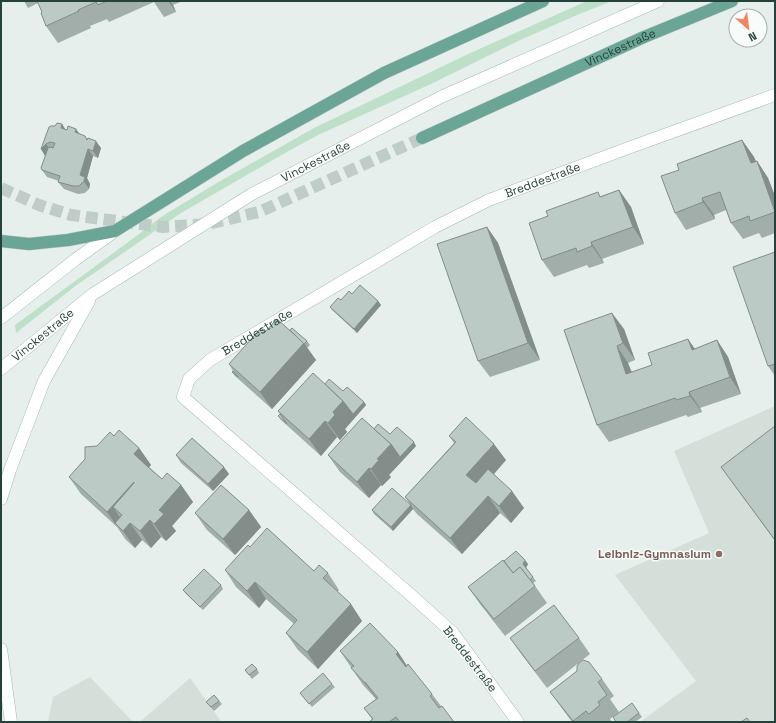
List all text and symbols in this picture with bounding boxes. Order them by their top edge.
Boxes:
north arrow [728,8,768,48]
street label: Vinckestraße [583,25,658,71]
text: N [746,29,759,45]
street label: Vinckestraße [278,137,353,186]
street label: Breddestraße [502,159,583,201]
street label: Vinckestraße [8,305,77,365]
street label: Breddestraße [219,305,296,359]
place label: Leibniz-Gymnasium [598,546,711,562]
marker: Leibniz-Gymnasium [714,549,724,559]
street label: Breddestraße [439,623,501,695]

